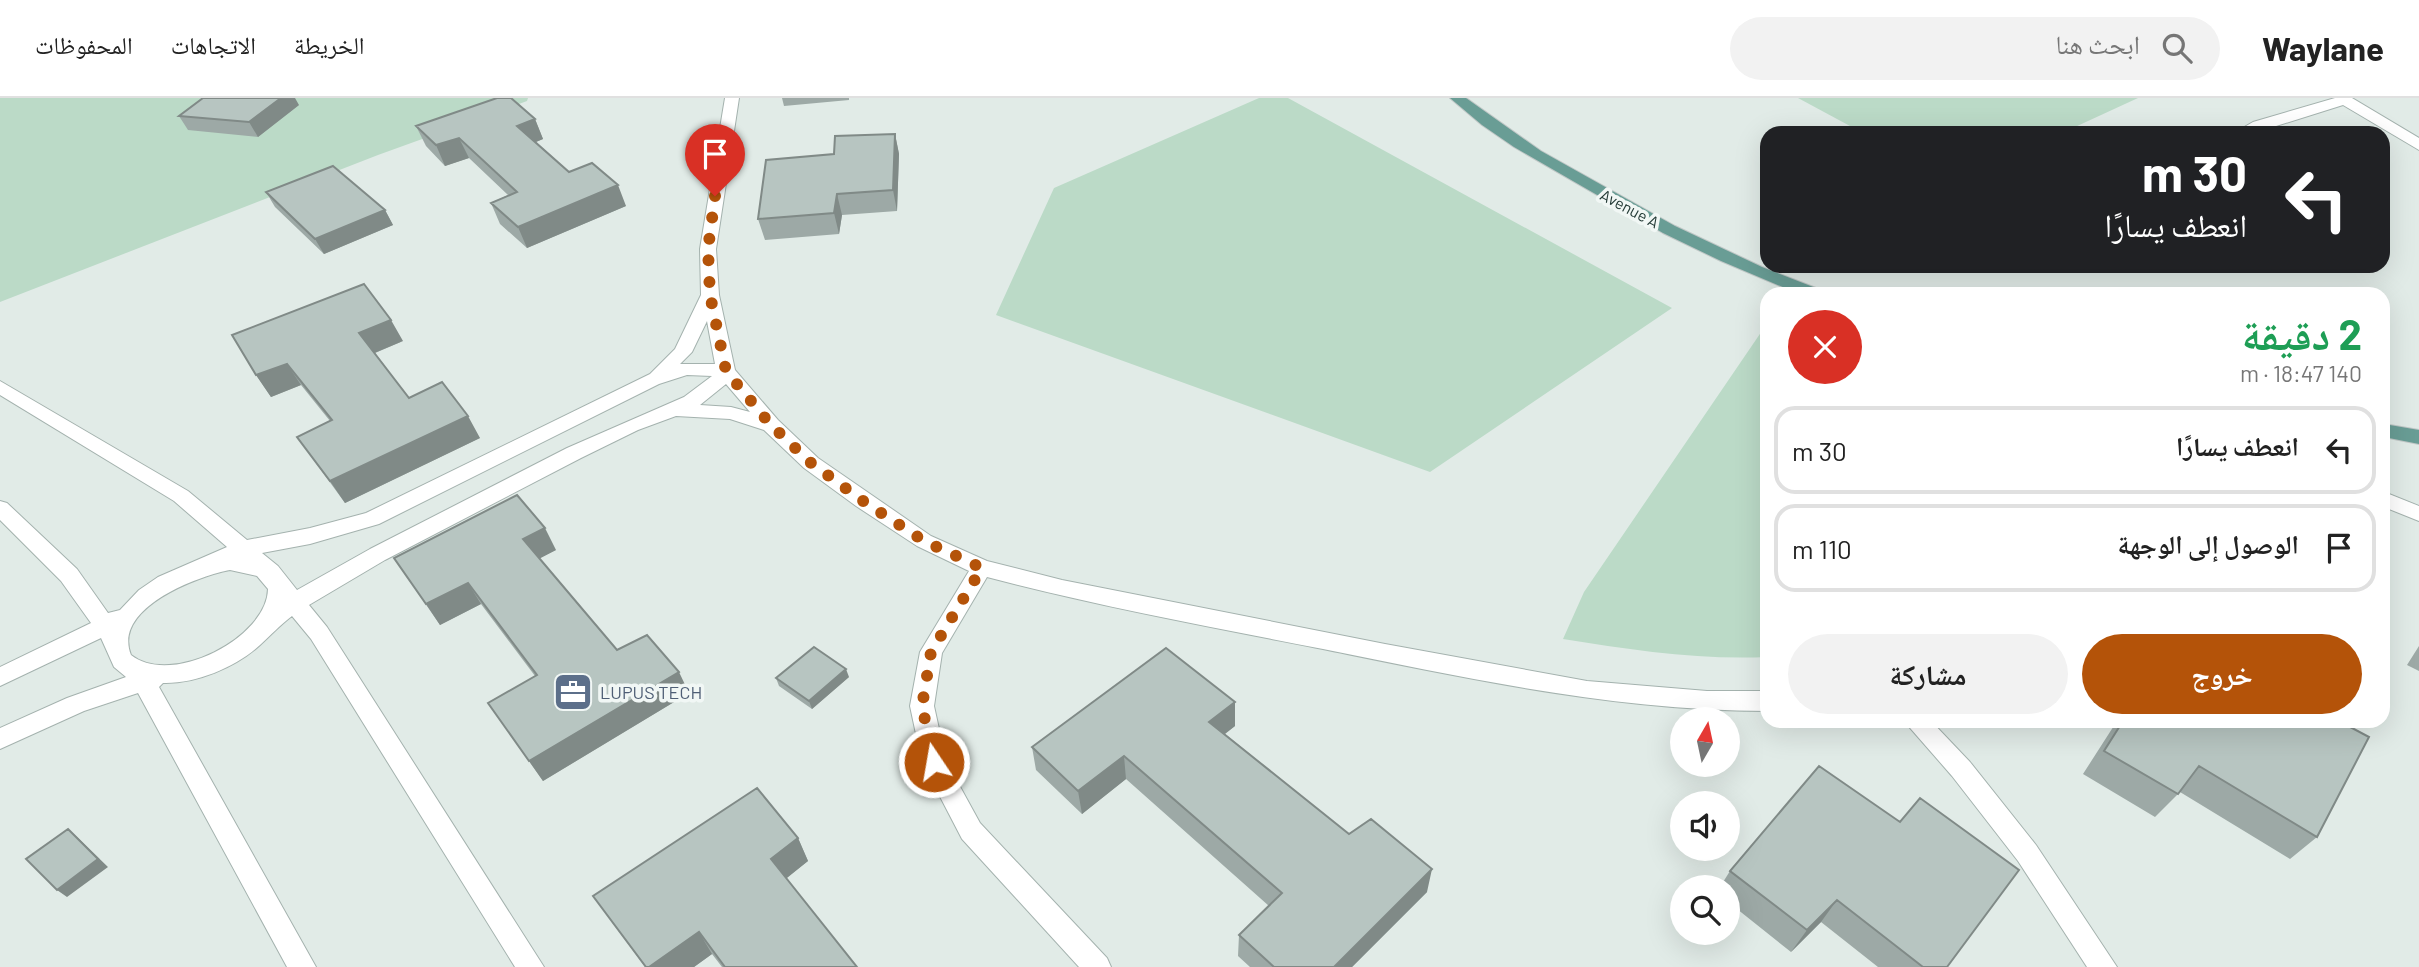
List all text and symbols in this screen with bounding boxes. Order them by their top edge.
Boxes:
search box [1730,17,2220,80]
text: ابحث هنا [2055,28,2140,59]
text: Waylane [2262,28,2384,68]
icon: search [2158,29,2196,67]
text: المحفوظات [35,30,133,59]
text: الاتجاهات [171,30,256,59]
text: الخريطة [294,30,365,59]
pin [685,124,745,196]
icon: arrive [696,135,734,173]
text: 30 m [2142,143,2247,202]
icon: left [2271,154,2362,245]
street label: Avenue A [1597,185,1663,231]
text: انعطف يسارًا [2104,205,2247,243]
text: 2 دقيقة [2242,308,2362,358]
button: close [1788,310,1862,384]
text: 140 m · 18:47 [2240,359,2362,387]
text: انعطف يسارًا [2176,430,2299,461]
icon: left [2320,431,2358,469]
text: 30 m [1792,435,1847,466]
text: الوصول إلى الوجهة [2118,528,2299,559]
icon: arrive [2320,529,2358,567]
text: 110 m [1792,533,1852,564]
button: مشاركة [1788,634,2068,714]
button: خروج [2082,634,2362,714]
office icon: LUPUS TECH [552,671,594,713]
place label: LUPUS TECH [600,681,702,703]
north arrow [1670,707,1740,777]
map controls [1670,707,1740,945]
position arrow [897,725,971,799]
button: sound [1670,791,1740,861]
button: search [1670,875,1740,945]

